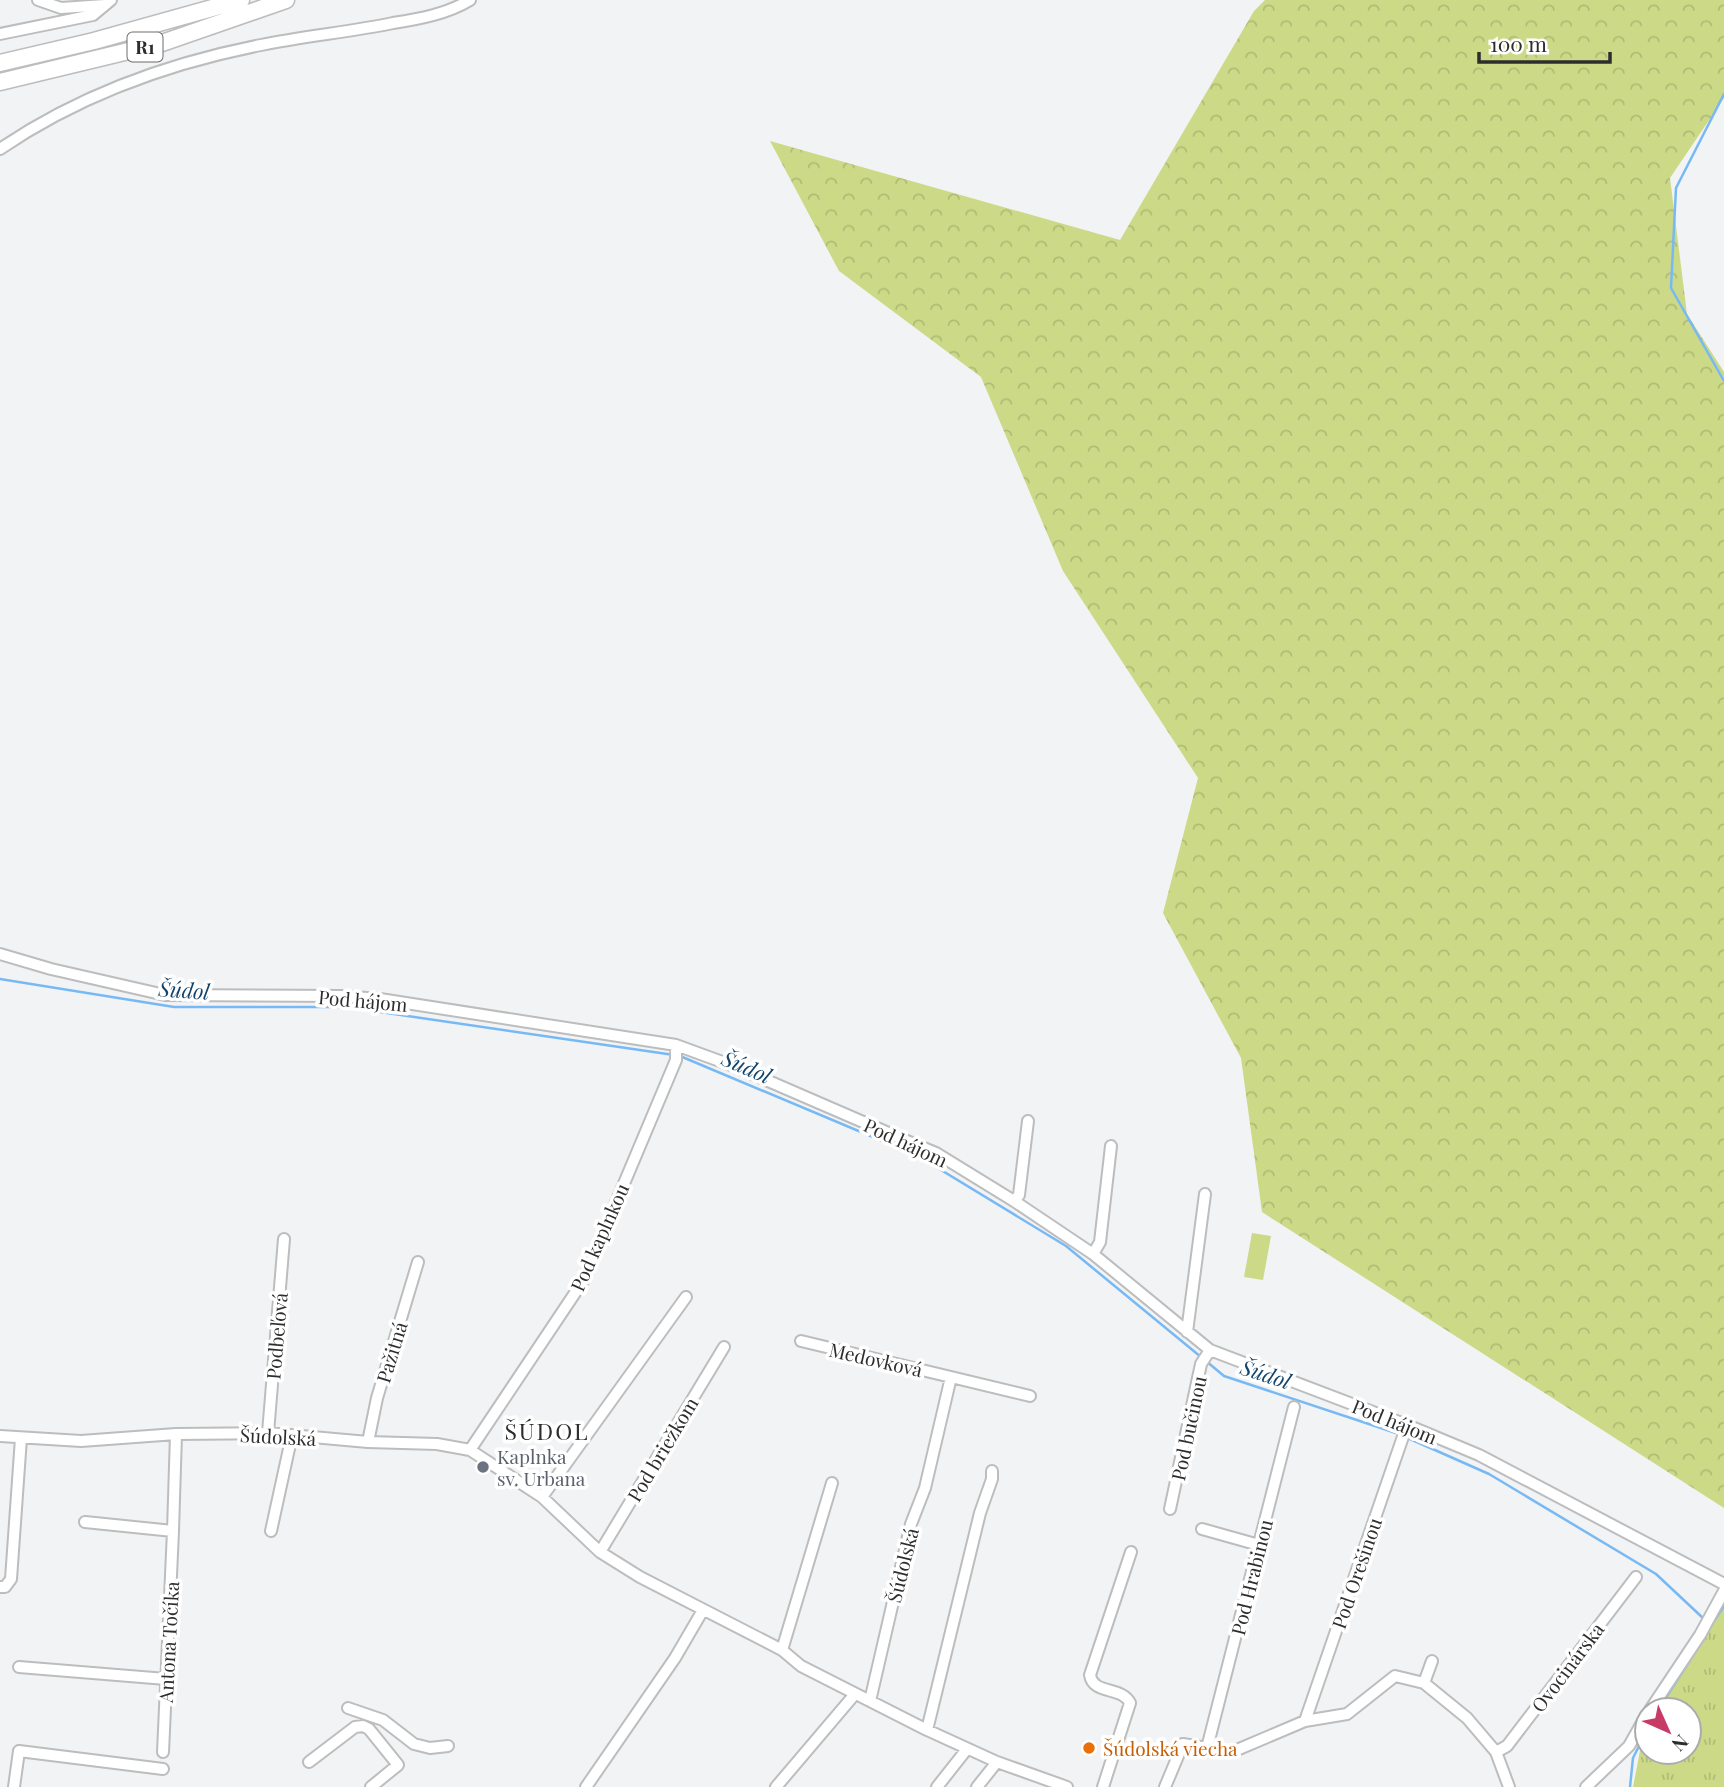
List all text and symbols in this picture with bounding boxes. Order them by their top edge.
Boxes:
scale bar [1479,21,1610,65]
text: 100 m [1490,29,1547,57]
road number: R1 [128,32,162,62]
water label: Šúdol [157,973,212,1005]
street label: Pod hájom [317,983,409,1017]
water label: Šúdol [717,1043,777,1089]
street label: Pod hájom [860,1111,952,1173]
street label: Pod kaplnkou [564,1179,634,1295]
street label: Podbeľová [259,1291,293,1380]
street label: Pažitná [369,1318,413,1386]
street label: Medovková [827,1336,926,1382]
water label: Šúdol [1236,1351,1296,1395]
street label: Pod bučinou [1164,1373,1212,1483]
street label: Pod briežkom [621,1392,704,1506]
street label: Pod hájom [1349,1392,1441,1450]
district label: ŠÚDOL [504,1415,590,1446]
street label: Šúdolská [239,1421,317,1451]
place label: Kaplnka sv. Urbana [497,1443,586,1491]
marker: Kaplnka sv. Urbana [475,1459,491,1475]
street label: Pod Orešinou [1325,1514,1387,1632]
street label: Pod Hrabinou [1224,1516,1278,1638]
street label: Šúdolská [880,1524,924,1605]
street label: Antona Točíka [152,1580,184,1704]
street label: Ovocinárska [1525,1616,1610,1717]
north arrow [1633,1696,1703,1766]
text: N [1666,1730,1695,1758]
place label: Šúdolská viecha [1103,1735,1238,1761]
marker: Šúdolská viecha [1081,1740,1097,1756]

